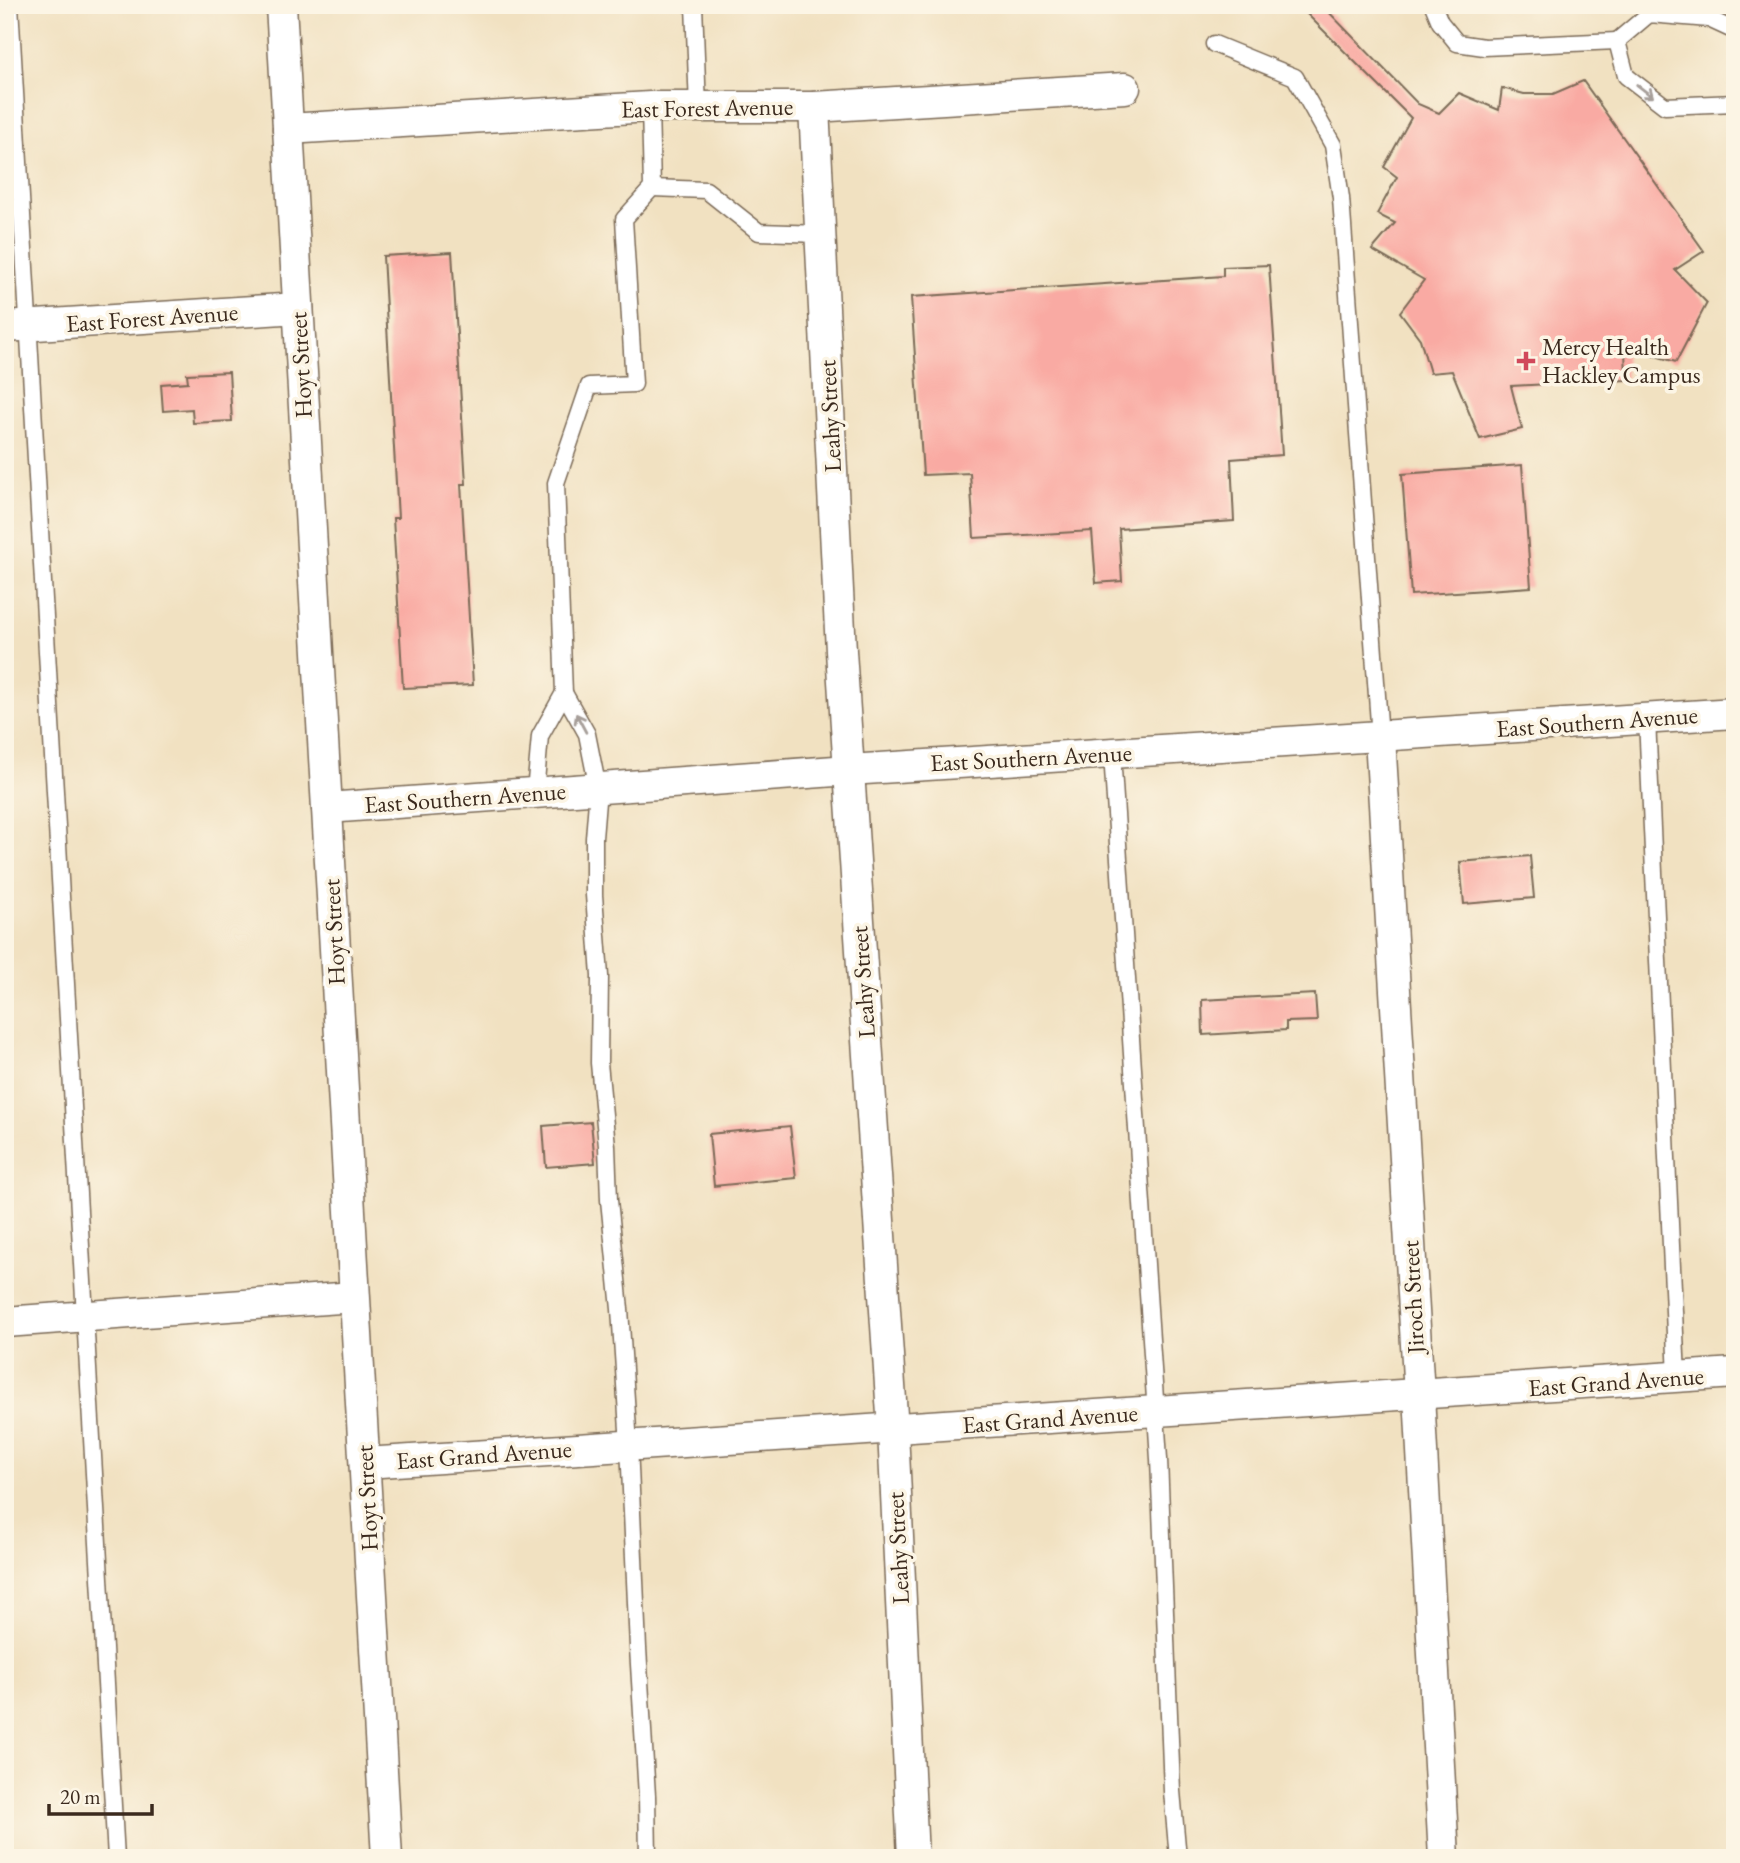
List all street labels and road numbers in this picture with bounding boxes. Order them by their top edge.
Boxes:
street label: East Forest Avenue [621,90,793,125]
street label: East Forest Avenue [65,296,239,339]
street label: Hoyt Street [282,311,319,419]
street label: Leahy Street [811,359,848,473]
street label: East Southern Avenue [1495,699,1699,744]
street label: East Southern Avenue [929,737,1133,778]
street label: East Southern Avenue [363,775,567,820]
street label: Hoyt Street [315,878,352,986]
street label: Leahy Street [843,924,882,1039]
street label: Jiroch Street [1394,1239,1431,1357]
street label: East Grand Avenue [1527,1360,1705,1403]
street label: East Grand Avenue [961,1397,1139,1440]
street label: East Grand Avenue [395,1433,573,1476]
street label: Hoyt Street [348,1444,385,1552]
street label: Leahy Street [879,1491,916,1605]

